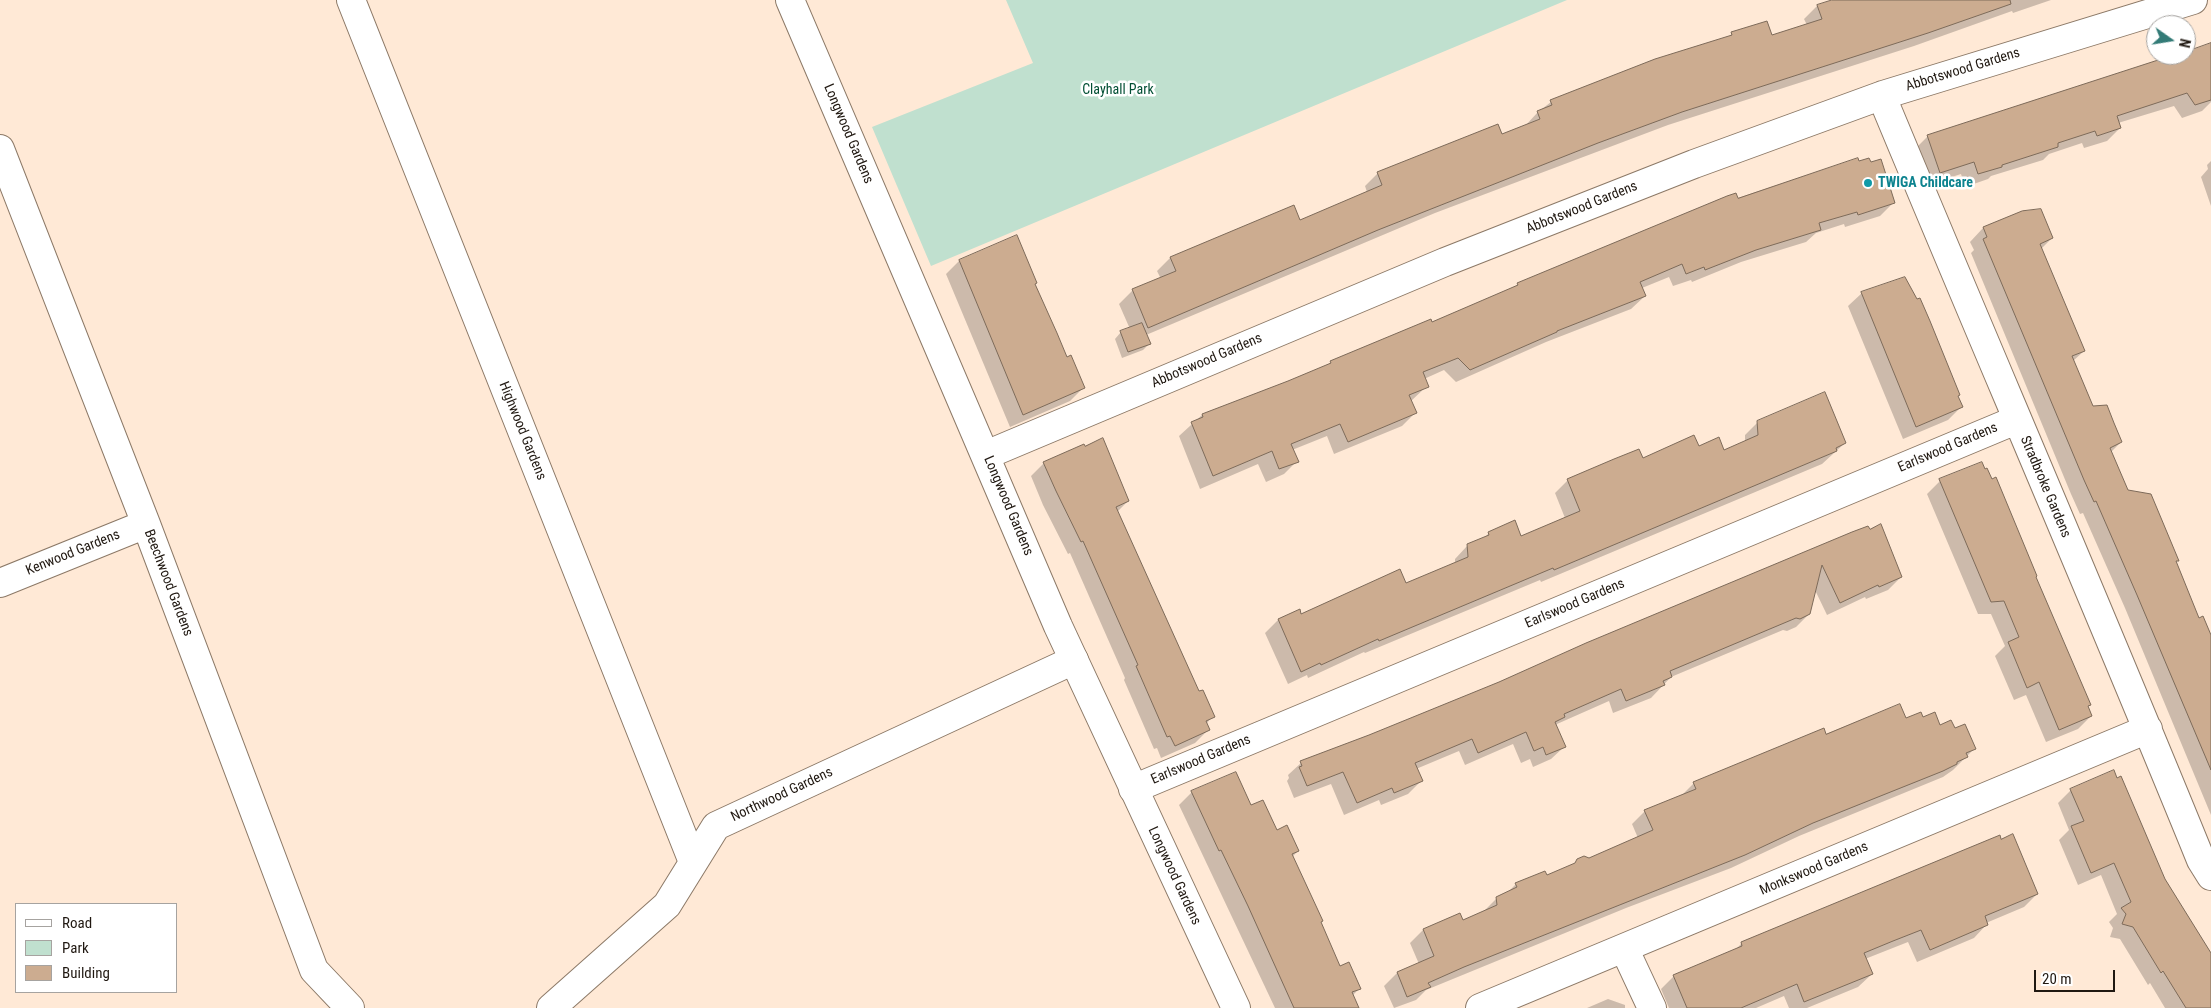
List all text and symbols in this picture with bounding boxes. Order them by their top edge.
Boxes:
north arrow [2146,15,2196,65]
text: N [2176,37,2193,49]
street label: Abbotswood Gardens [1904,45,2022,95]
street label: Longwood Gardens [819,82,877,186]
park label: Clayhall Park [1082,82,1154,98]
place label: TWIGA Childcare [1878,175,1973,191]
marker: TWIGA Childcare [1862,177,1874,189]
street label: Abbotswood Gardens [1524,178,1640,238]
street label: Abbotswood Gardens [1149,330,1265,392]
street label: Highwood Gardens [495,379,549,483]
street label: Earlswood Gardens [1896,419,2000,477]
street label: Stradbroke Gardens [2016,434,2074,540]
street label: Longwood Gardens [979,454,1037,558]
street label: Kenwood Gardens [24,526,122,580]
street label: Beechwood Gardens [140,527,196,639]
street label: Earlswood Gardens [1523,575,1627,633]
street label: Earlswood Gardens [1149,731,1253,789]
street label: Northwood Gardens [728,764,836,826]
street label: Longwood Gardens [1144,824,1204,928]
street label: Monkswood Gardens [1757,839,1871,899]
legend [15,903,178,993]
text: Road [62,914,92,932]
text: Park [62,939,89,957]
scale bar [2036,960,2117,992]
text: Building [62,964,110,982]
text: 20 m [2042,970,2072,988]

